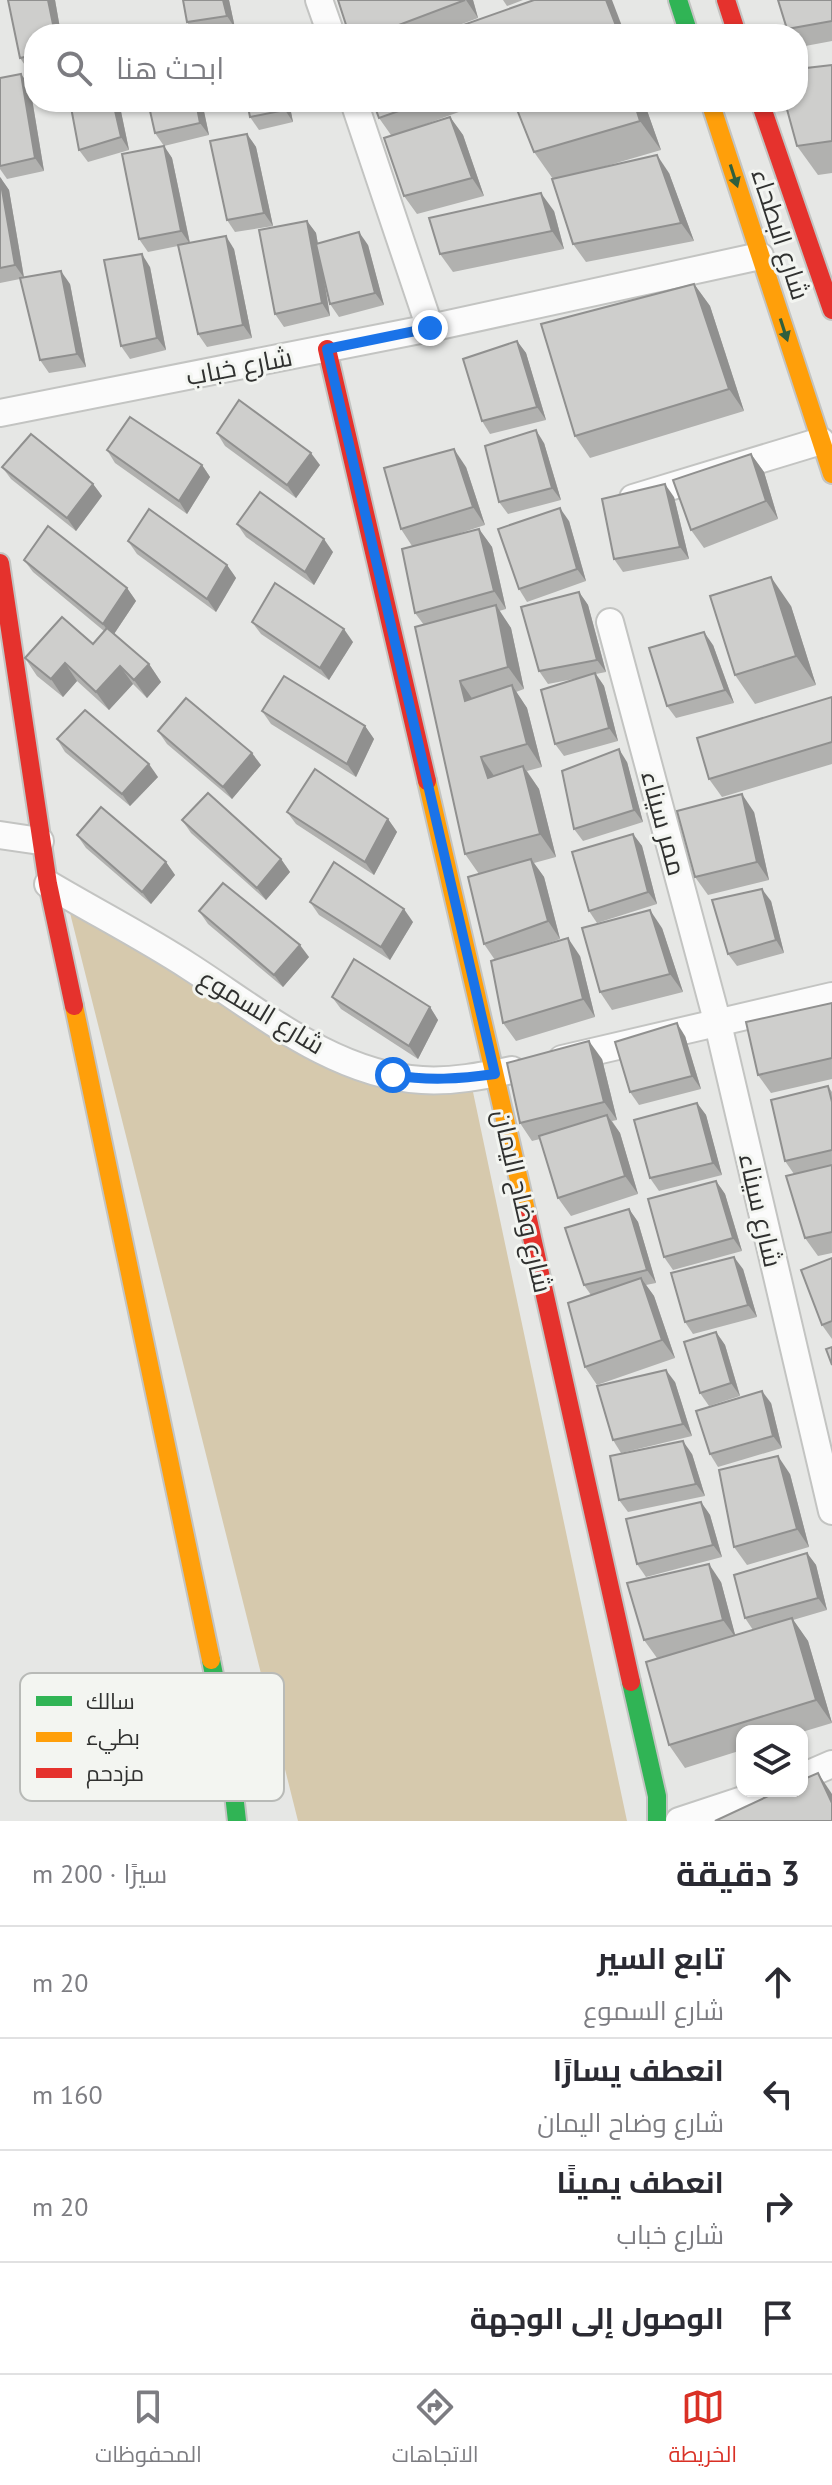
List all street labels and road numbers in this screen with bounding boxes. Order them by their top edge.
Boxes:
street label: شارع البطحاء [743,164,818,304]
street label: شارع خباب [183,340,295,393]
street label: ممر سيناء [634,767,694,879]
street label: شارع السموع [193,961,331,1062]
street label: شارع وضاح اليمان [485,1106,560,1296]
street label: شارع سيناء [731,1150,790,1270]

